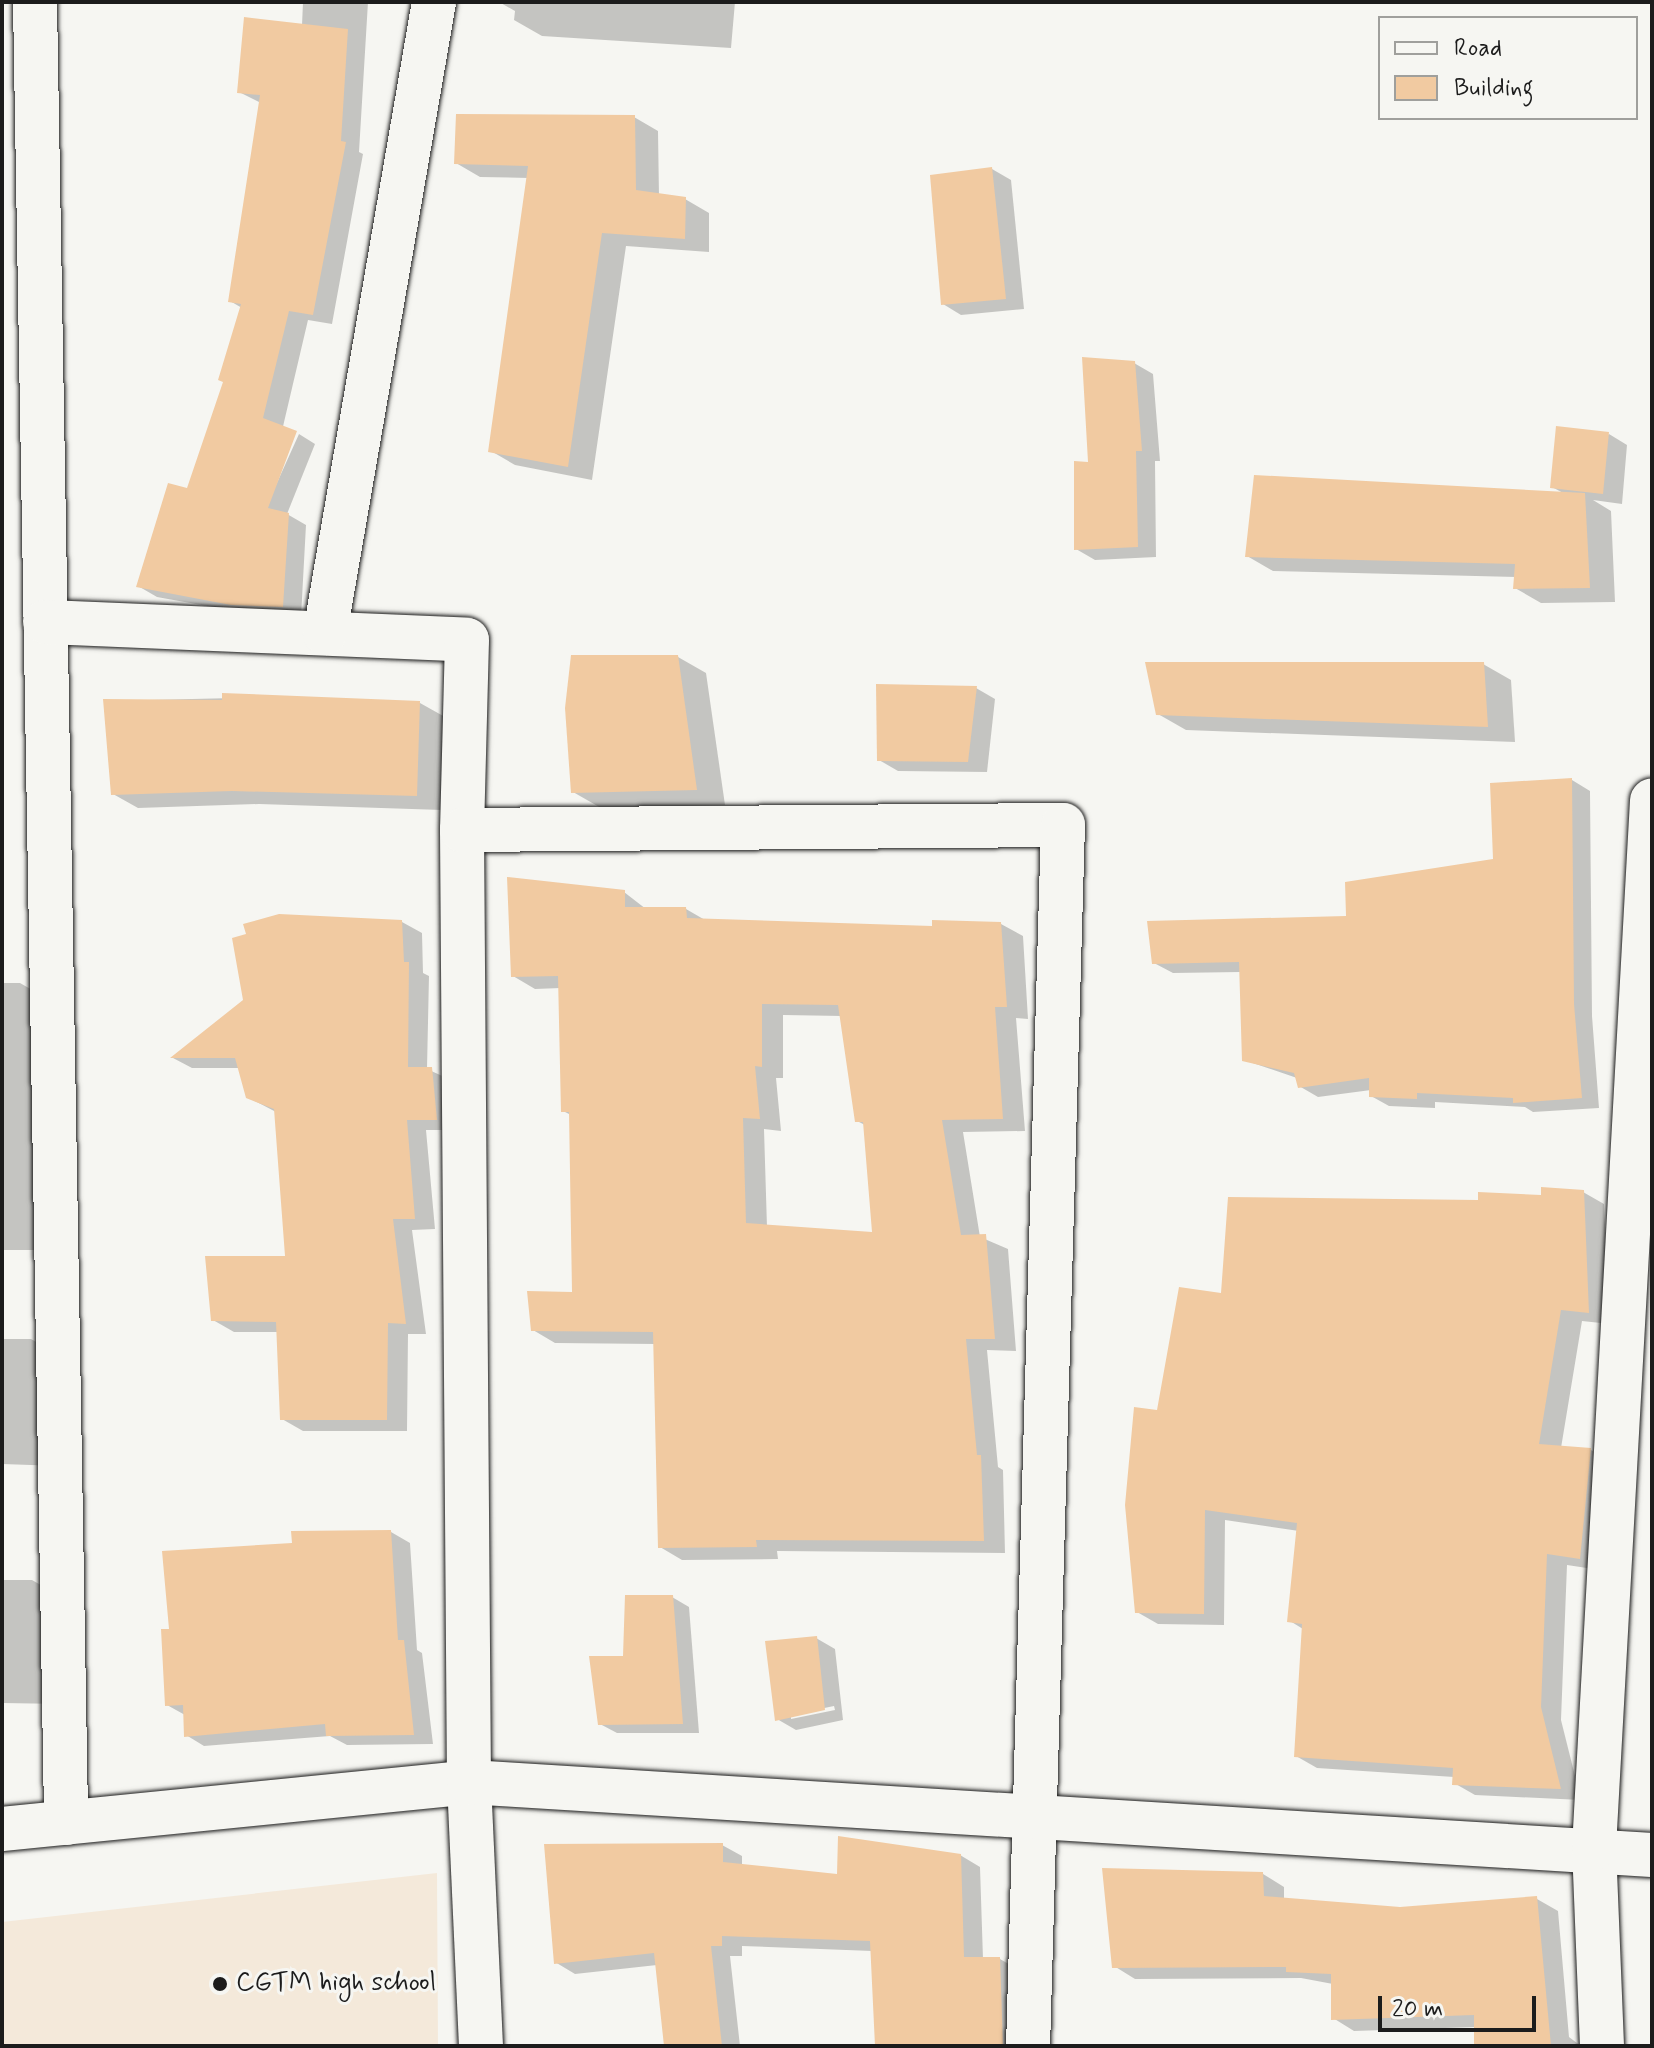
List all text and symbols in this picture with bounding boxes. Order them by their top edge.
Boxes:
legend [1378,16,1638,120]
text: Road [1454,33,1502,64]
text: Building [1454,73,1534,104]
place label: CGTM high school [236,1968,433,2000]
marker: CGTM high school [211,1975,229,1993]
scale bar [1382,1980,1540,2030]
text: 20 m [1392,1994,1443,2025]

